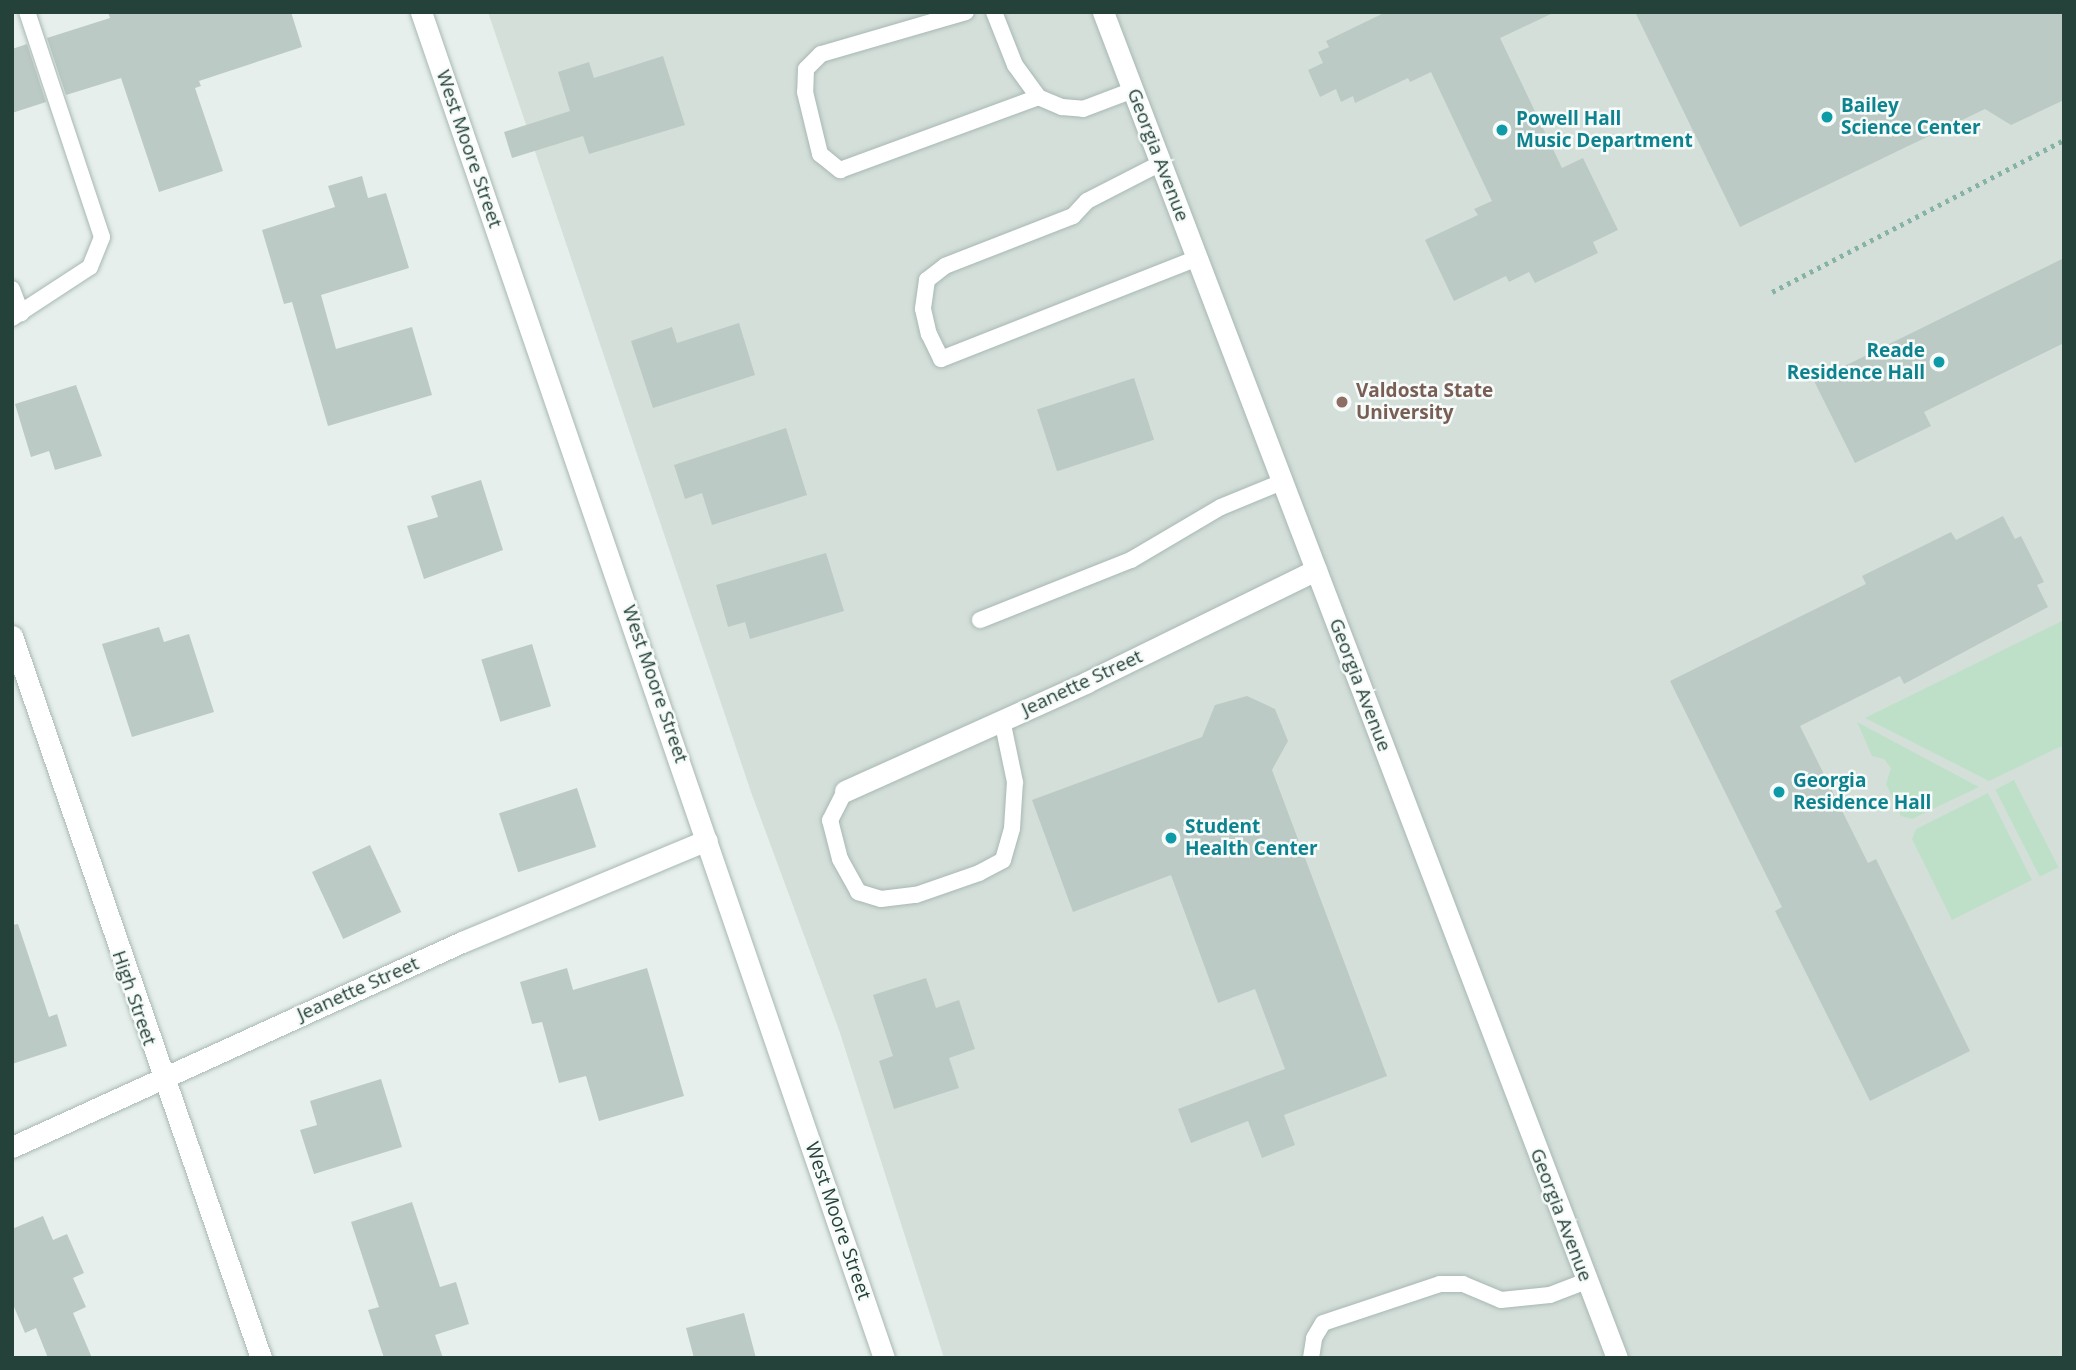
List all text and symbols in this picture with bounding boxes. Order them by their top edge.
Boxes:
street label: West Moore Street [431,67,507,231]
street label: Georgia Avenue [1122,85,1194,225]
place label: Bailey Science Center [1841,95,1981,139]
place label: Powell Hall Music Department [1516,108,1693,152]
marker: Bailey Science Center [1819,109,1835,125]
marker: Powell Hall Music Department [1494,122,1510,138]
place label: Reade Residence Hall [1787,340,1925,384]
marker: Reade Residence Hall [1931,354,1947,370]
place label: Valdosta State University [1356,380,1493,424]
marker: Valdosta State University [1334,394,1350,410]
street label: West Moore Street [617,602,693,766]
street label: Georgia Avenue [1324,615,1396,755]
street label: Jeanette Street [1018,645,1146,721]
place label: Georgia Residence Hall [1793,770,1931,814]
marker: Georgia Residence Hall [1771,784,1787,800]
place label: Student Health Center [1185,816,1318,860]
marker: Student Health Center [1163,830,1179,846]
street label: High Street [107,948,161,1048]
street label: Jeanette Street [294,952,422,1026]
street label: West Moore Street [800,1139,876,1303]
street label: Georgia Avenue [1525,1145,1597,1285]

